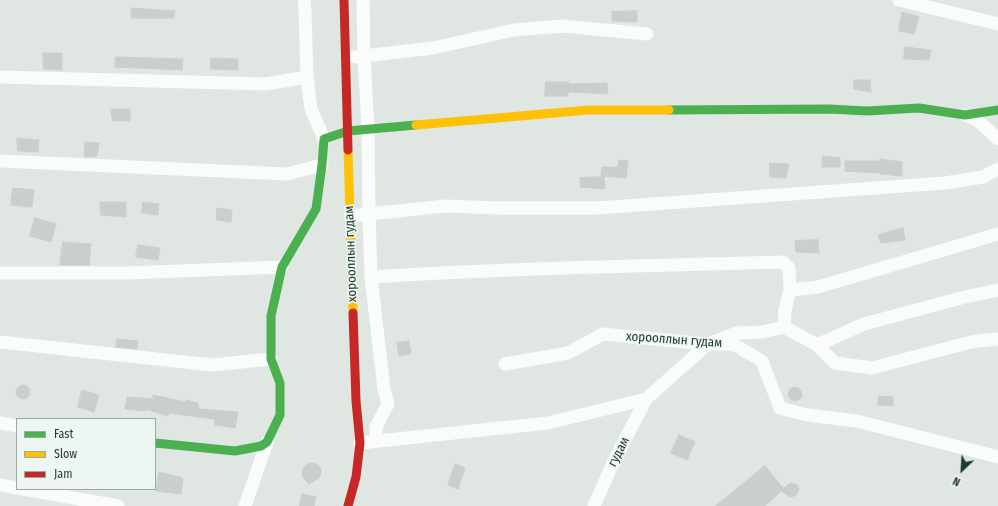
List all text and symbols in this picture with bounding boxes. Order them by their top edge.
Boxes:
street label: хорооллын гудам [342,206,360,302]
street label: хорооллын гудам [625,329,723,351]
legend [16,418,156,490]
text: Fast [54,427,73,441]
street label: гудам [605,434,633,470]
text: Slow [54,447,77,461]
north arrow [942,450,982,490]
text: Jam [54,467,72,481]
text: N [951,474,962,489]

